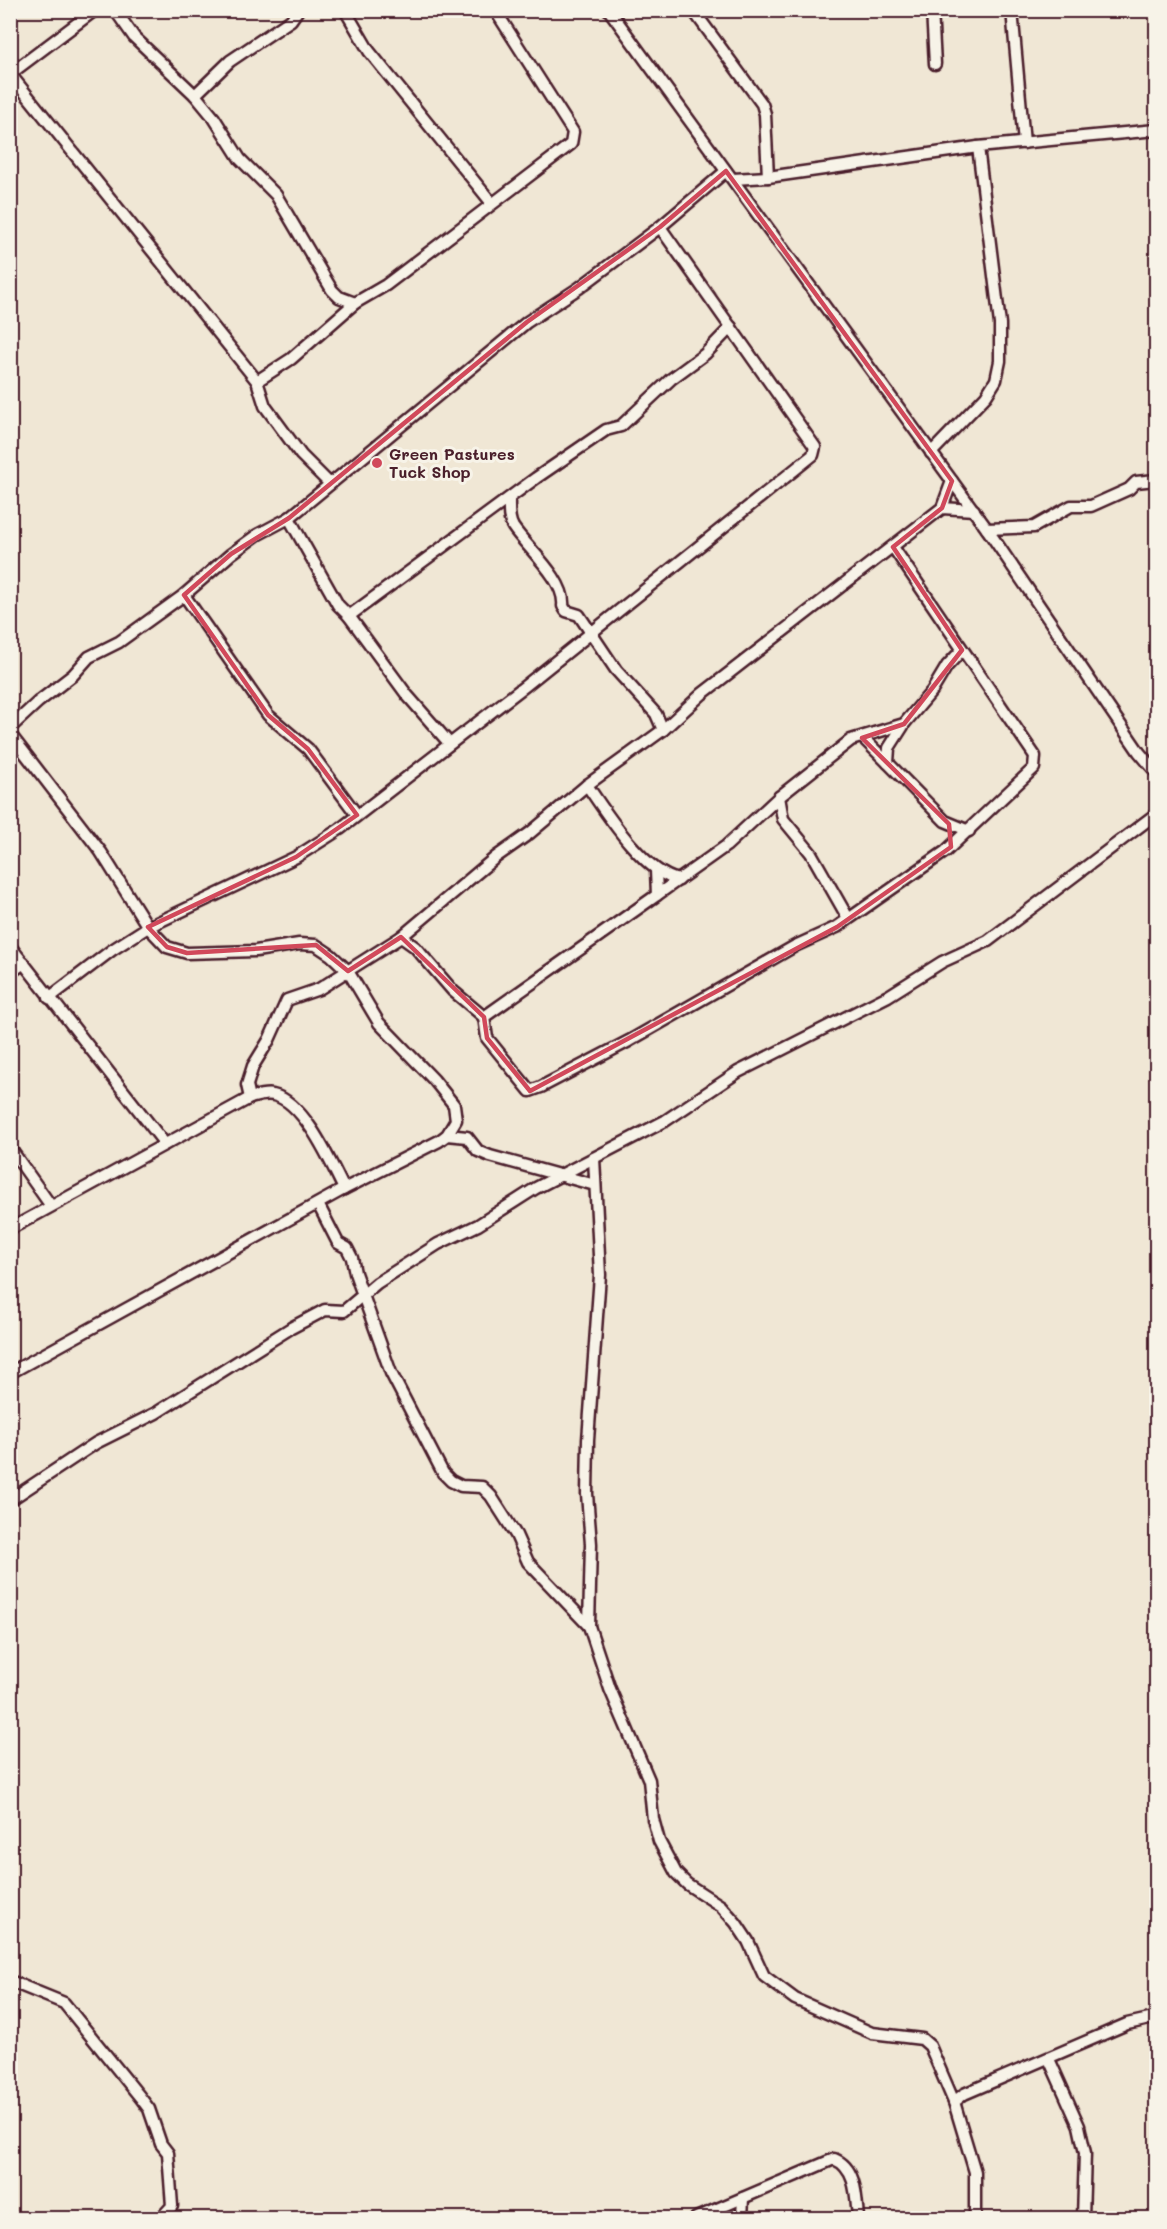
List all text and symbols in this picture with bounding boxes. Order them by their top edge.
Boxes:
place label: Green Pastures Tuck Shop [389,443,515,482]
marker: Green Pastures Tuck Shop [370,456,384,470]

